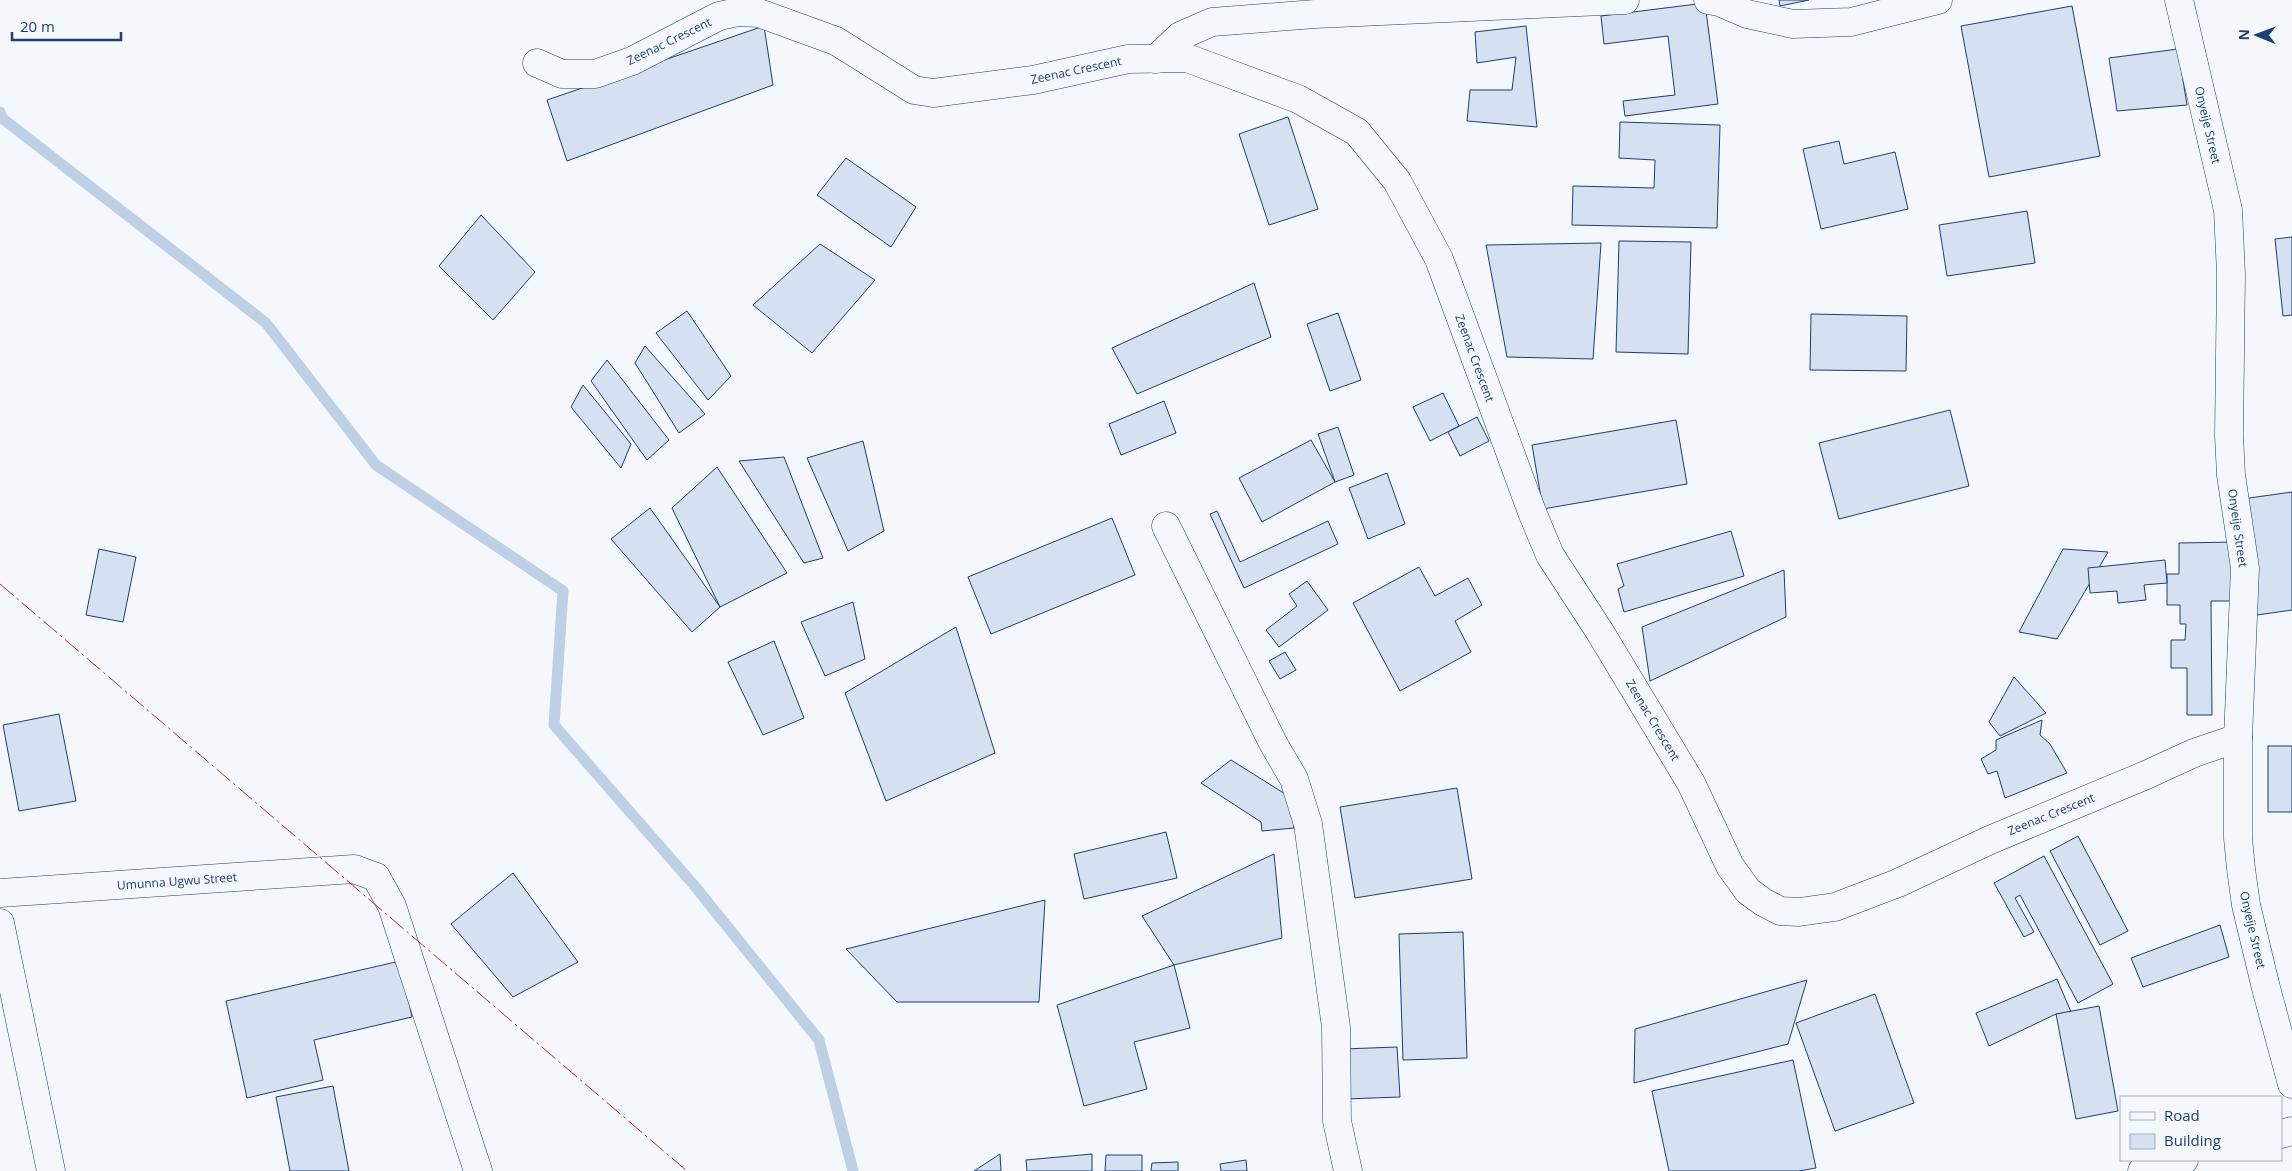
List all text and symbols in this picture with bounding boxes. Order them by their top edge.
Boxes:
scale bar [12,10,121,42]
north arrow [2232,10,2282,60]
street label: Zeenac Crescent [624,13,714,69]
text: 20 m [20,16,55,36]
text: N [2234,29,2253,41]
street label: Zeenac Crescent [1029,52,1123,88]
street label: Onyeije Street [2191,85,2225,165]
street label: Zeenac Crescent [1451,312,1499,404]
street label: Onyeije Street [2224,488,2252,568]
street label: Zeenac Crescent [1622,676,1684,764]
street label: Zeenac Crescent [2005,789,2097,839]
street label: Umunna Ugwu Street [116,868,238,894]
street label: Onyeije Street [2236,890,2270,970]
legend [2120,1096,2282,1161]
text: Road [2164,1105,2200,1125]
text: Building [2164,1130,2221,1150]

